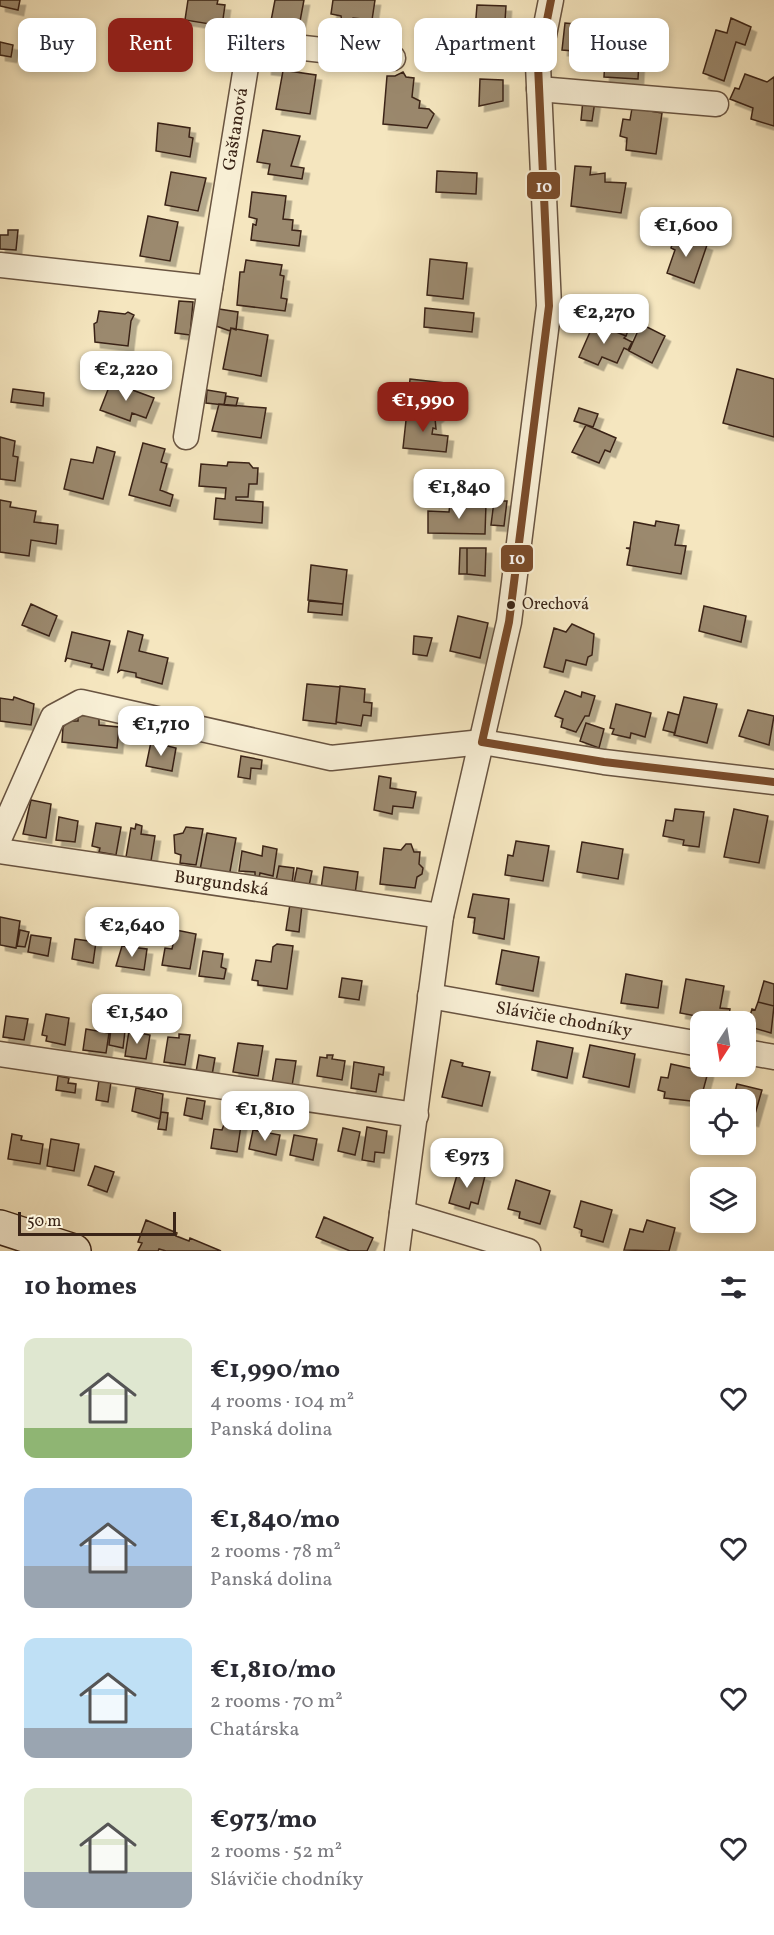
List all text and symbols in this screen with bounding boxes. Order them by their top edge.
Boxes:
chip: Buy [18,18,96,72]
chip: Rent [108,18,193,72]
chip: Filters [205,18,306,72]
chip: New [318,18,402,72]
chip: Apartment [414,18,557,72]
chip: House [569,18,669,72]
street label: Gaštanová [217,86,255,172]
line badge: 10 [526,171,561,200]
text: 10 [536,177,552,199]
pin: €1,600 [637,207,735,258]
text: €1,600 [654,212,718,240]
pin: €2,270 [555,294,653,345]
text: €2,270 [573,299,635,327]
pin: €2,220 [77,351,175,402]
text: €2,220 [94,356,158,384]
pin: €1,990 [374,382,472,433]
text: €1,990 [391,387,455,415]
pin: €1,840 [410,469,508,520]
text: €1,840 [427,474,491,502]
line badge: 10 [500,544,534,573]
text: 10 [509,549,525,571]
place label: Orechová [522,594,589,616]
marker: Orechová [505,599,517,611]
pin: €1,710 [112,706,210,757]
text: €1,710 [132,711,190,739]
street label: Burgundská [172,864,271,903]
pin: €2,640 [83,907,181,958]
text: €2,640 [99,912,165,940]
pin: €1,540 [88,994,186,1045]
street label: Slávičie chodníky [494,995,634,1044]
text: €1,540 [106,999,168,1027]
north arrow [690,1011,756,1077]
map controls [690,1011,756,1233]
button: locate [690,1089,756,1155]
pin: €1,810 [216,1091,314,1142]
text: €1,810 [235,1096,295,1124]
pin: €973 [431,1138,503,1189]
text: €973 [444,1143,490,1171]
button: layers [690,1167,756,1233]
scale bar [18,1209,176,1236]
text: 50 m [27,1211,61,1233]
text: 10 homes [24,1269,137,1305]
icon: filters [717,1271,750,1304]
text: €1,990/mo [210,1352,340,1388]
icon: home [72,1362,144,1434]
icon: heart [717,1382,750,1415]
text: 4 rooms · 104 m² [210,1388,354,1416]
text: Panská dolina [210,1416,333,1444]
text: €1,840/mo [210,1502,340,1538]
icon: home [72,1512,144,1584]
icon: heart [717,1532,750,1565]
text: 2 rooms · 78 m² [210,1538,341,1566]
text: Panská dolina [210,1566,333,1594]
text: €1,810/mo [210,1652,336,1688]
icon: home [72,1662,144,1734]
icon: heart [717,1682,750,1715]
text: 2 rooms · 70 m² [210,1688,343,1716]
text: Chatárska [210,1716,299,1744]
text: €973/mo [210,1802,317,1838]
icon: home [72,1812,144,1884]
icon: heart [717,1832,750,1865]
text: 2 rooms · 52 m² [210,1838,342,1866]
text: Slávičie chodníky [210,1866,363,1894]

